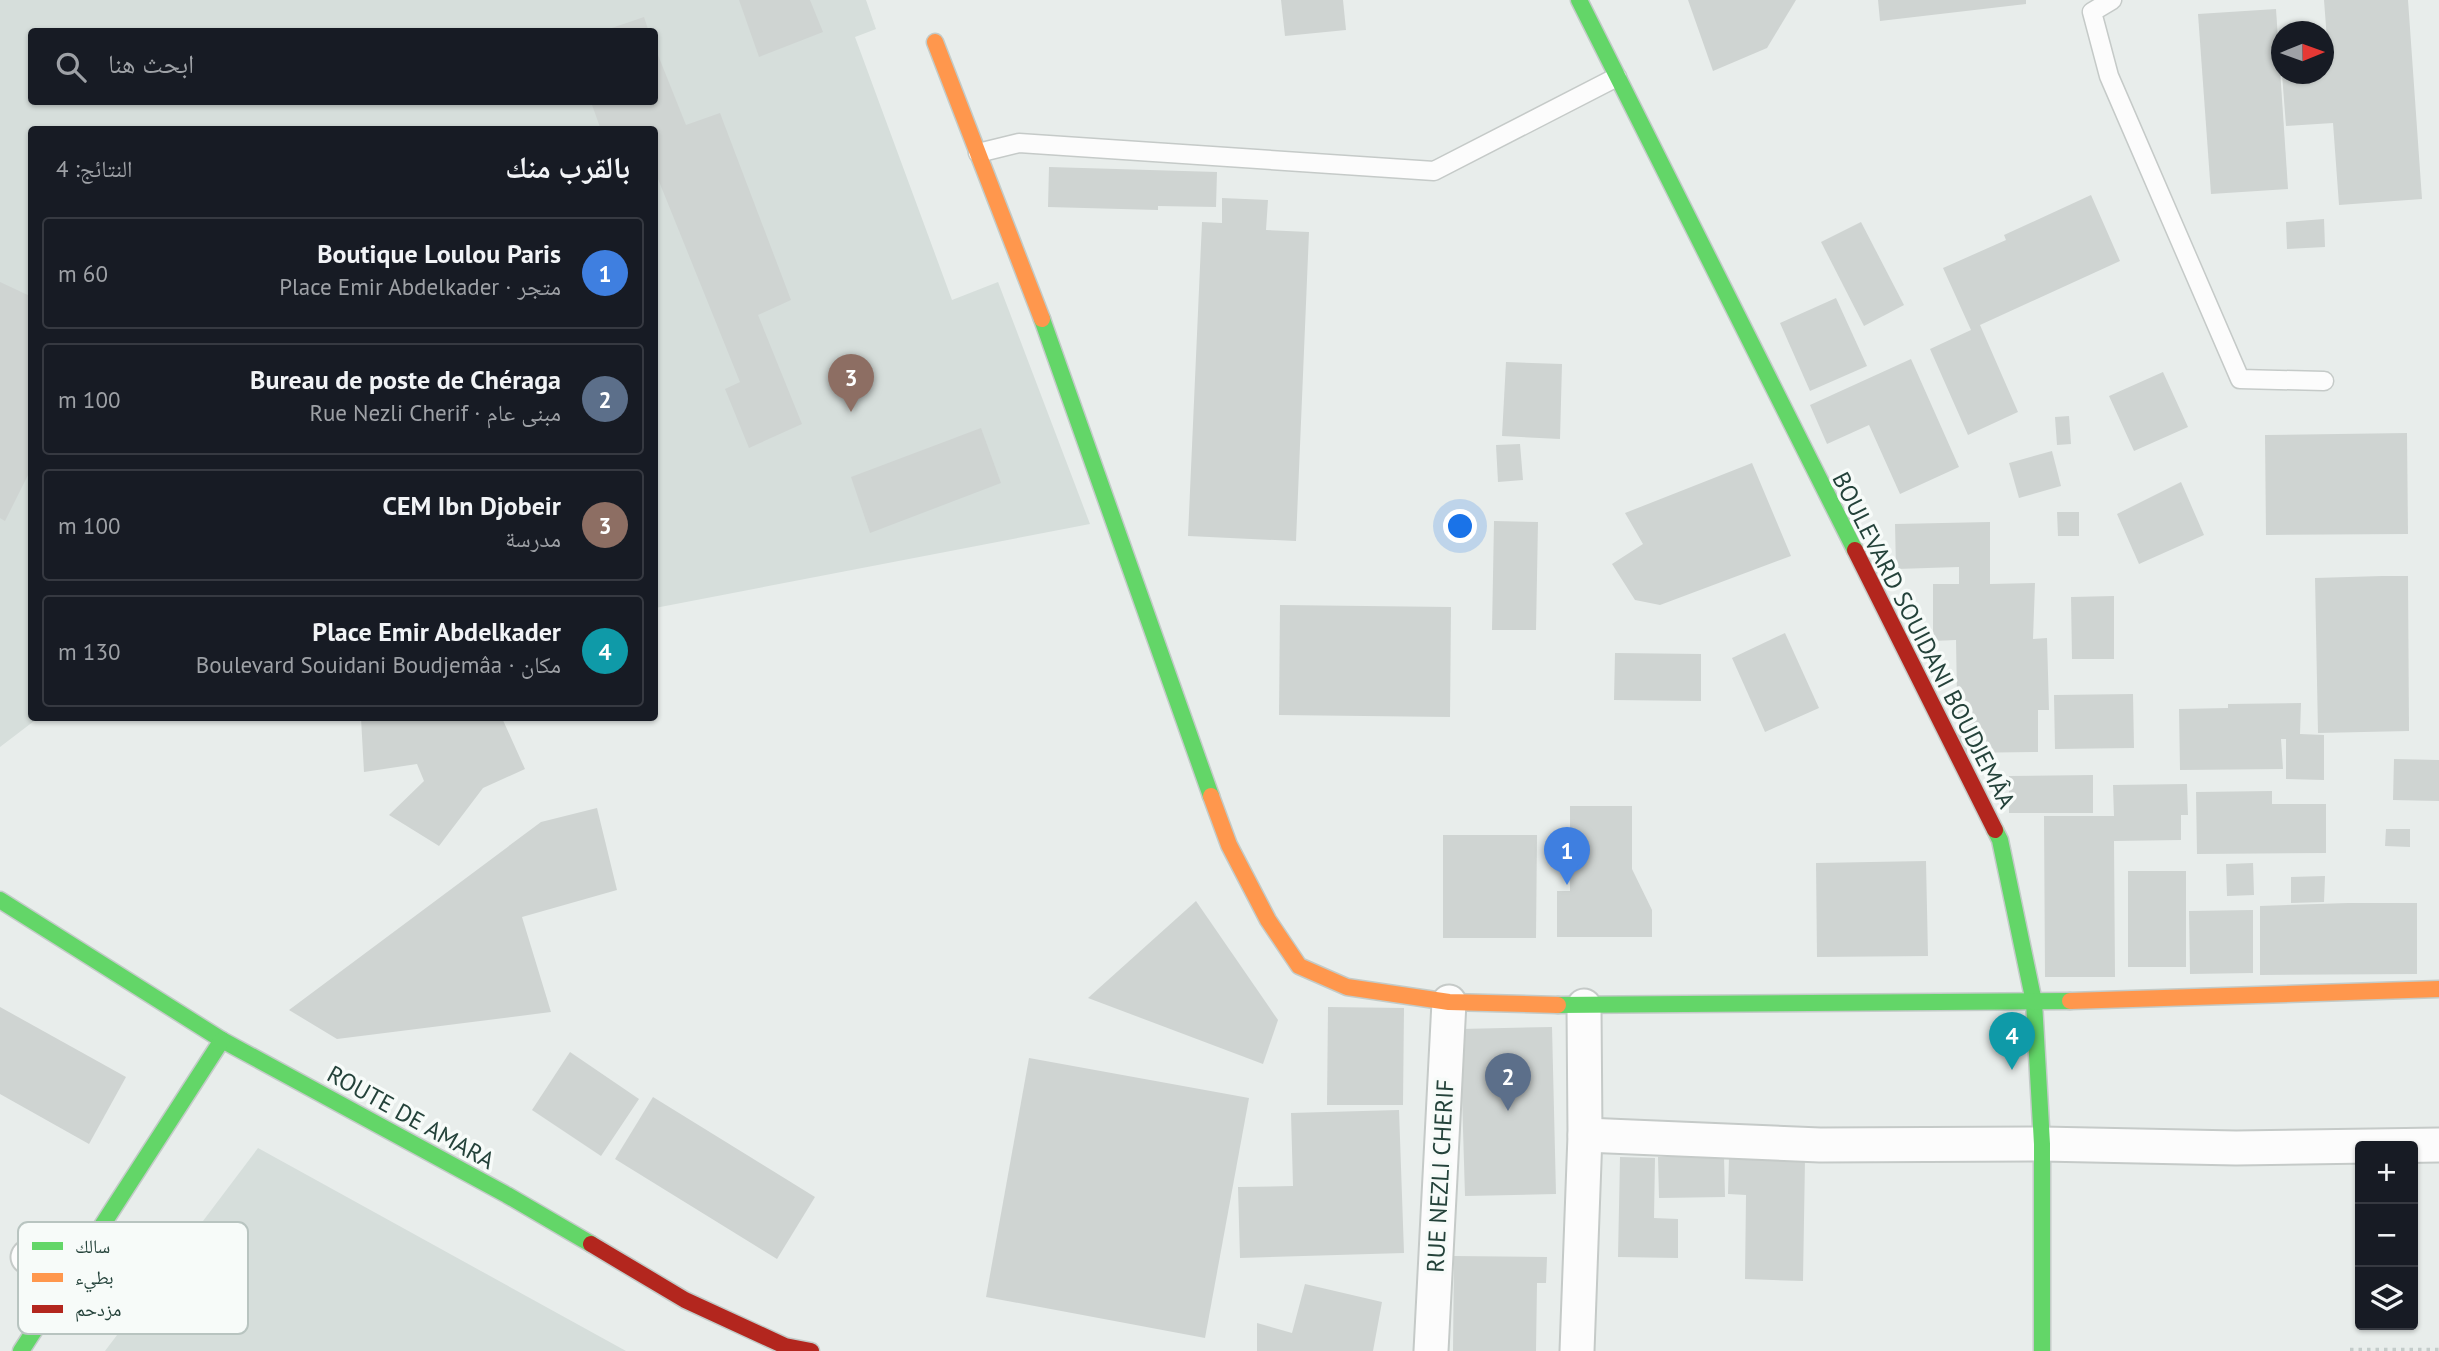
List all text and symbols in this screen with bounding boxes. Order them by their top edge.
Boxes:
north arrow [2271,21,2334,84]
search box [28,28,658,105]
text: ابحث هنا [108,47,194,80]
icon: search [52,48,90,86]
text: بالقرب منك [505,147,630,186]
text: النتائج: 4 [56,154,133,183]
text: Boutique Loulou Paris [317,237,561,270]
text: 60 m [58,259,108,288]
text: 1 [598,259,612,288]
text: متجر · Place Emir Abdelkader [279,272,561,301]
pin: 3 [828,354,874,412]
text: Bureau de poste de Chéraga [250,363,561,396]
text: 100 m [58,385,120,414]
text: 2 [598,385,612,414]
text: مبنى عام · Rue Nezli Cherif [309,398,561,427]
street label: BOULEVARD SOUIDANI BOUDJEMÂA [1825,467,2023,813]
text: CEM Ibn Djobeir [382,489,561,522]
your location [1443,509,1477,543]
text: 100 m [58,511,120,540]
text: 3 [598,511,612,540]
text: مدرسة [505,524,561,553]
text: Place Emir Abdelkader [312,615,561,648]
text: 130 m [58,637,120,666]
text: 4 [598,637,612,666]
text: مكان · Boulevard Souidani Boudjemâa [196,650,561,679]
pin: 1 [1544,827,1590,885]
pin: 4 [1989,1012,2035,1070]
pin: 2 [1485,1053,1531,1111]
street label: ROUTE DE AMARA [322,1058,500,1176]
street label: RUE NEZLI CHERIF [1419,1079,1461,1273]
map controls [2355,1141,2418,1330]
button: + [2355,1141,2418,1204]
button: − [2355,1204,2418,1267]
legend [18,1222,248,1334]
text: سالك [75,1234,110,1258]
text: بطيء [75,1265,114,1293]
button: layers [2355,1267,2418,1330]
text: مزدحم [75,1297,121,1322]

